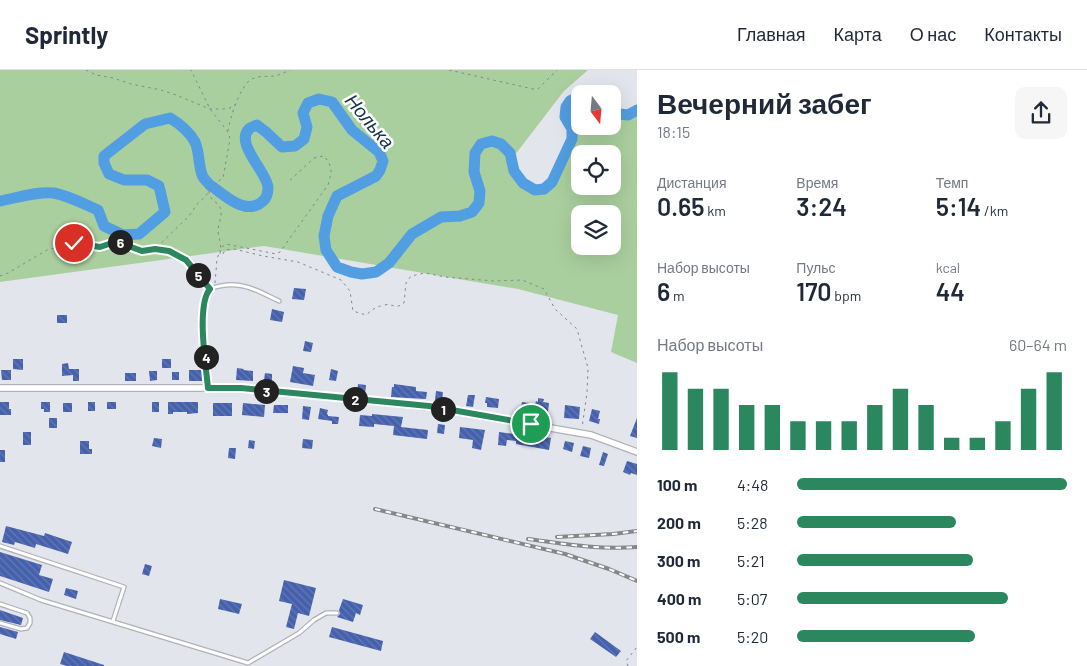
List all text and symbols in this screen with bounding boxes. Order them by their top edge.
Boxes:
text: Sprintly [25,20,108,49]
text: Главная [737,23,806,45]
text: Карта [834,23,882,45]
text: О нас [910,23,956,45]
text: Контакты [984,23,1062,45]
north arrow [571,85,621,135]
map controls [571,85,621,255]
text: Вечерний забег [657,86,872,120]
button: share [1015,87,1067,139]
water label: Нолька [341,89,400,153]
text: 18:15 [657,122,690,141]
button: locate [571,145,621,195]
text: Дистанция [657,174,727,191]
text: Время [796,174,838,191]
text: Темп [936,174,968,191]
text: 0.65 [657,191,705,221]
text: 3:24 [796,191,847,221]
text: 5:14 [936,191,981,221]
text: km [705,202,726,219]
text: /km [981,202,1008,219]
button: layers [571,205,621,255]
pin [53,222,95,264]
icon: check [60,229,88,257]
pin: 6 [108,230,132,254]
text: 6 [117,234,124,251]
text: Набор высоты [657,259,750,276]
text: Пульс [796,259,836,276]
text: kcal [936,259,960,276]
pin: 5 [186,262,210,288]
text: 5 [195,267,202,284]
text: 6 [657,276,670,306]
text: 170 [796,276,832,306]
text: 44 [936,276,965,306]
text: m [670,287,685,304]
text: bpm [832,287,861,304]
text: Набор высоты [657,335,763,354]
text: 60–64 m [1009,335,1067,354]
pin: 4 [194,344,218,370]
text: 4 [202,349,211,366]
pin: 3 [254,378,278,404]
text: 3 [263,383,270,400]
pin: 2 [342,386,368,412]
text: 2 [352,391,359,408]
pin: 1 [430,396,456,422]
text: 1 [441,401,446,418]
pin [510,403,552,445]
icon: arrive [517,410,545,438]
text: 100 m [657,475,697,494]
text: 4:48 [737,475,768,494]
text: 200 m [657,513,701,532]
text: 5:28 [737,513,768,532]
text: 300 m [657,551,700,570]
text: 5:21 [737,551,765,570]
text: 400 m [657,589,701,608]
text: 5:07 [737,589,767,608]
text: 500 m [657,627,700,646]
text: 5:20 [737,627,768,646]

